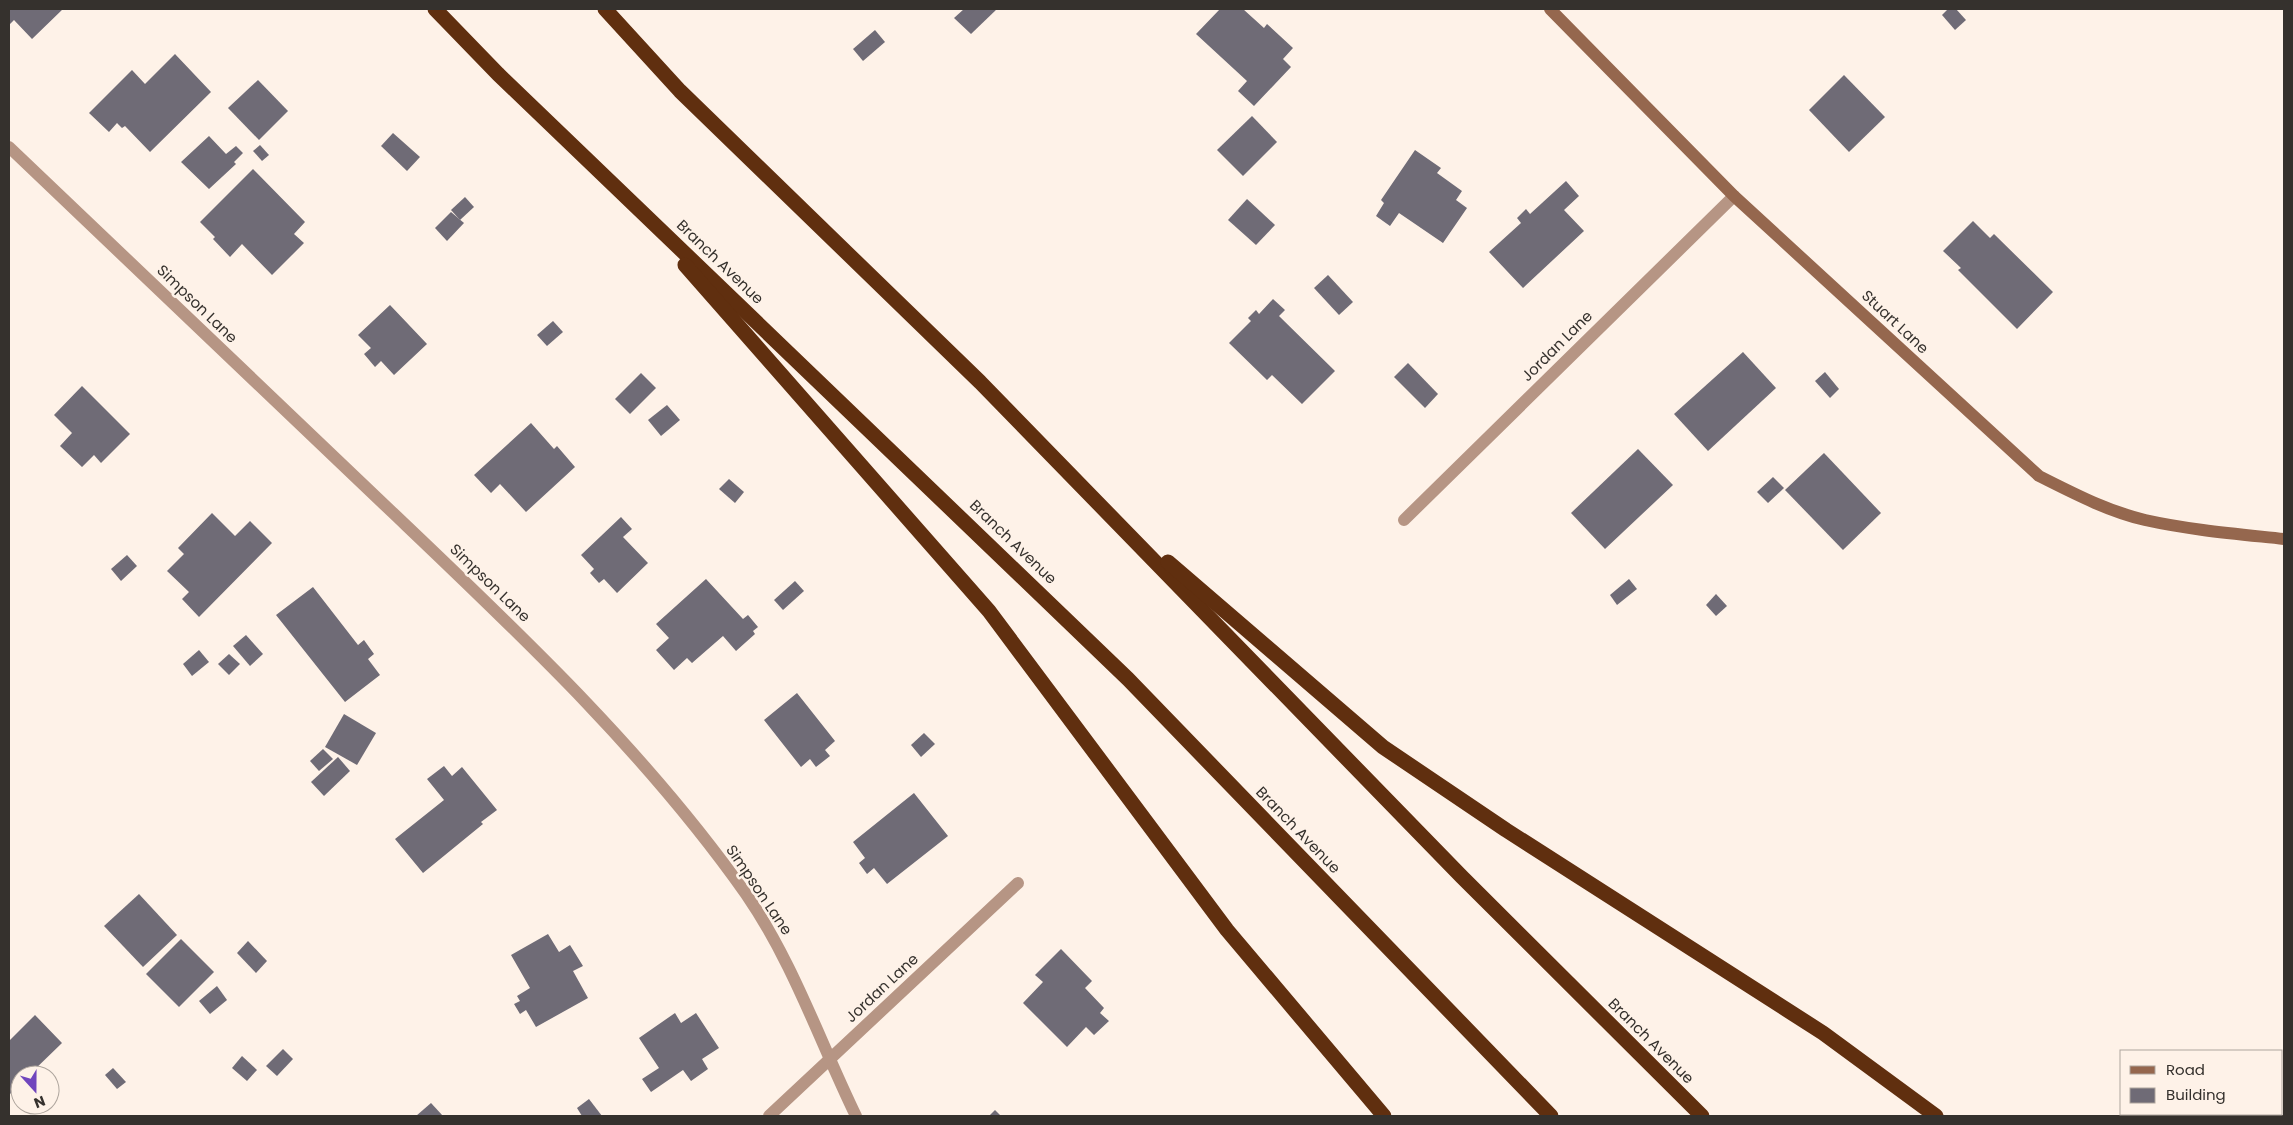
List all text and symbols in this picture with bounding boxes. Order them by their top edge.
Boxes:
street label: Branch Avenue [672,215,768,309]
street label: Simpson Lane [152,260,242,348]
street label: Stuart Lane [1857,285,1933,358]
street label: Jordan Lane [1516,305,1597,386]
street label: Branch Avenue [965,495,1061,589]
street label: Simpson Lane [445,539,535,627]
street label: Branch Avenue [1251,782,1345,878]
street label: Simpson Lane [721,840,797,939]
street label: Jordan Lane [841,948,923,1027]
street label: Branch Avenue [1604,993,1699,1088]
legend [2120,1050,2283,1115]
text: Road [2166,1059,2205,1080]
north arrow [10,1065,60,1115]
text: Building [2166,1084,2226,1105]
text: N [31,1091,48,1113]

